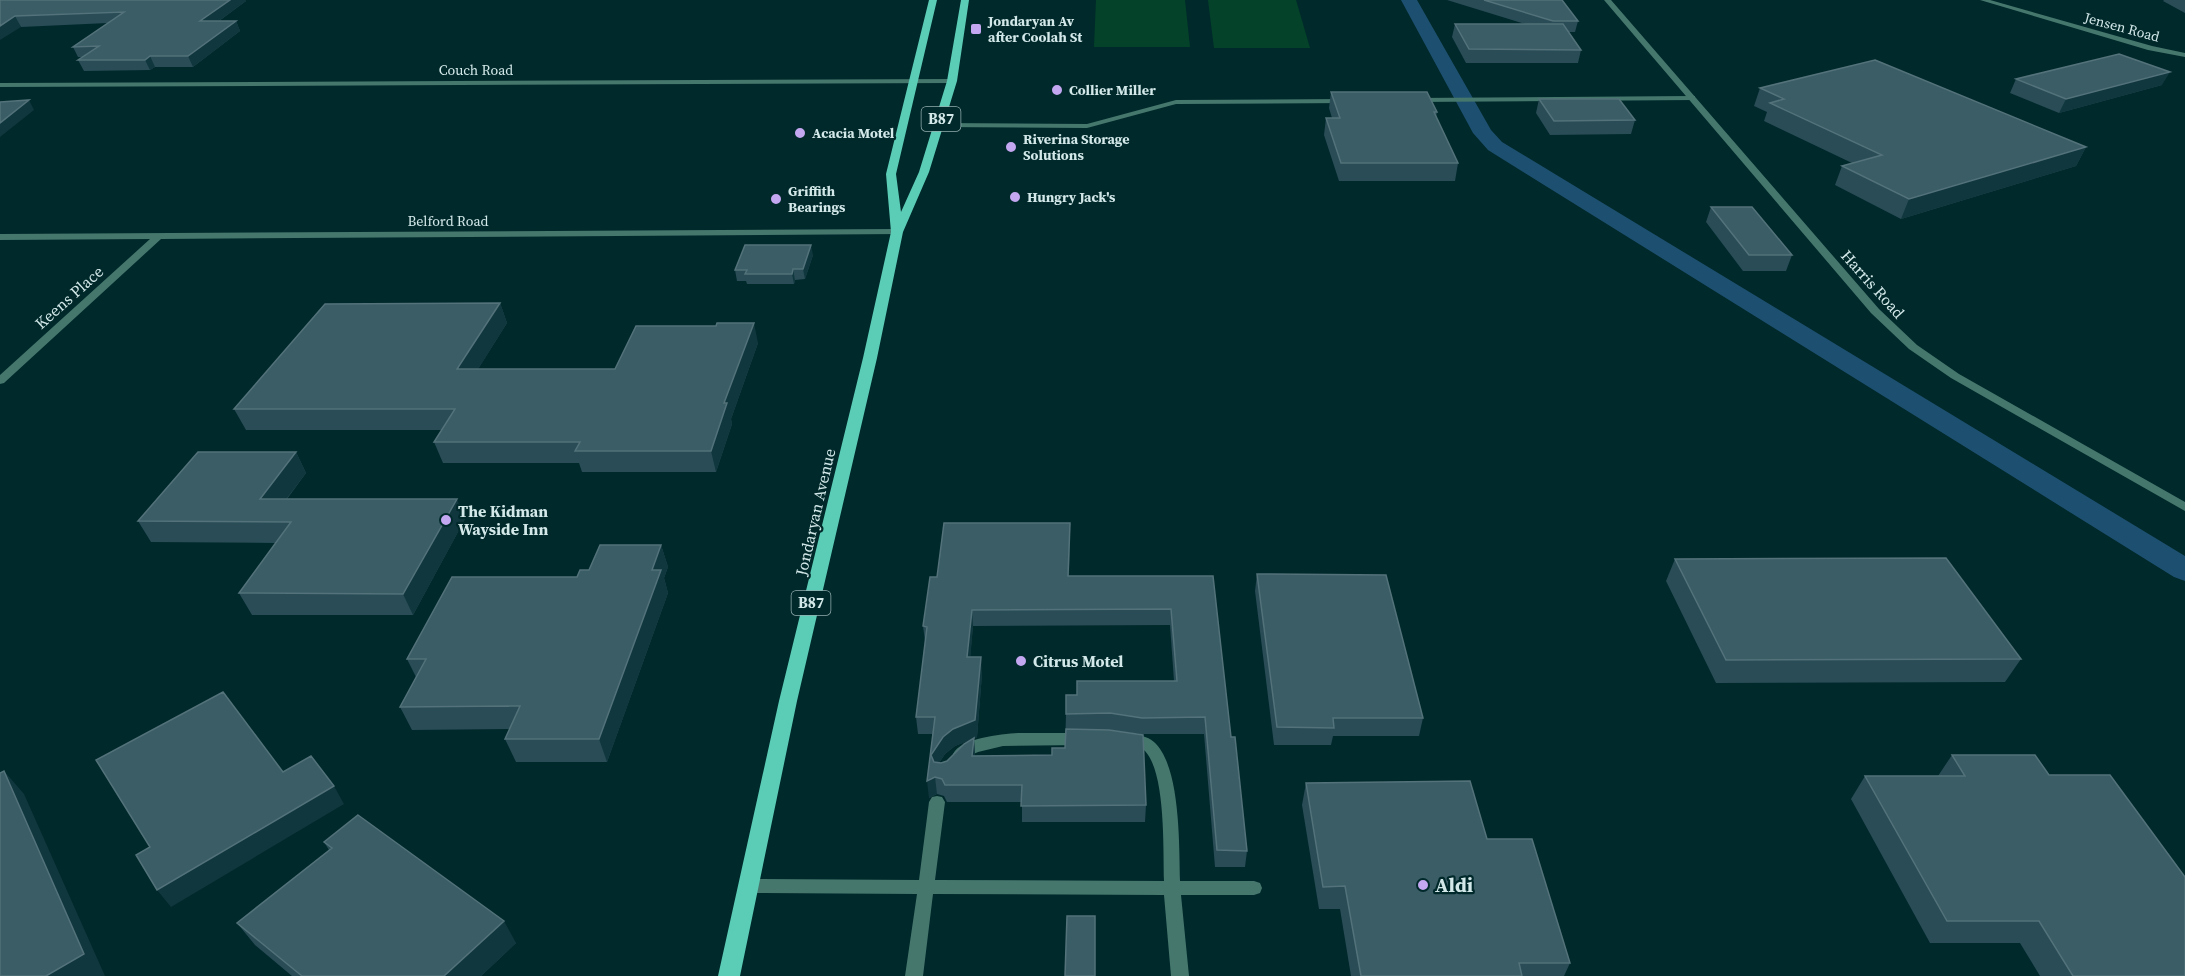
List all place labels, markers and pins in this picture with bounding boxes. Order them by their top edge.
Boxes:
place label: Jondaryan Av after Coolah St [987,11,1083,47]
marker: Jondaryan Av after Coolah St [969,22,983,36]
place label: Collier Miller [1069,80,1156,100]
marker: Collier Miller [1050,83,1064,97]
place label: Acacia Motel [812,123,895,143]
marker: Acacia Motel [793,126,807,140]
place label: Riverina Storage Solutions [1023,129,1130,165]
marker: Riverina Storage Solutions [1004,140,1018,154]
place label: Griffith Bearings [788,181,846,217]
place label: Hungry Jack's [1027,187,1116,207]
marker: Hungry Jack's [1008,190,1022,204]
marker: Griffith Bearings [769,192,783,206]
place label: The Kidman Wayside Inn [458,500,548,540]
marker: The Kidman Wayside Inn [439,513,453,527]
place label: Citrus Motel [1033,650,1123,672]
marker: Citrus Motel [1014,654,1028,668]
place label: Aldi [1435,871,1473,899]
marker: Aldi [1416,878,1430,892]

